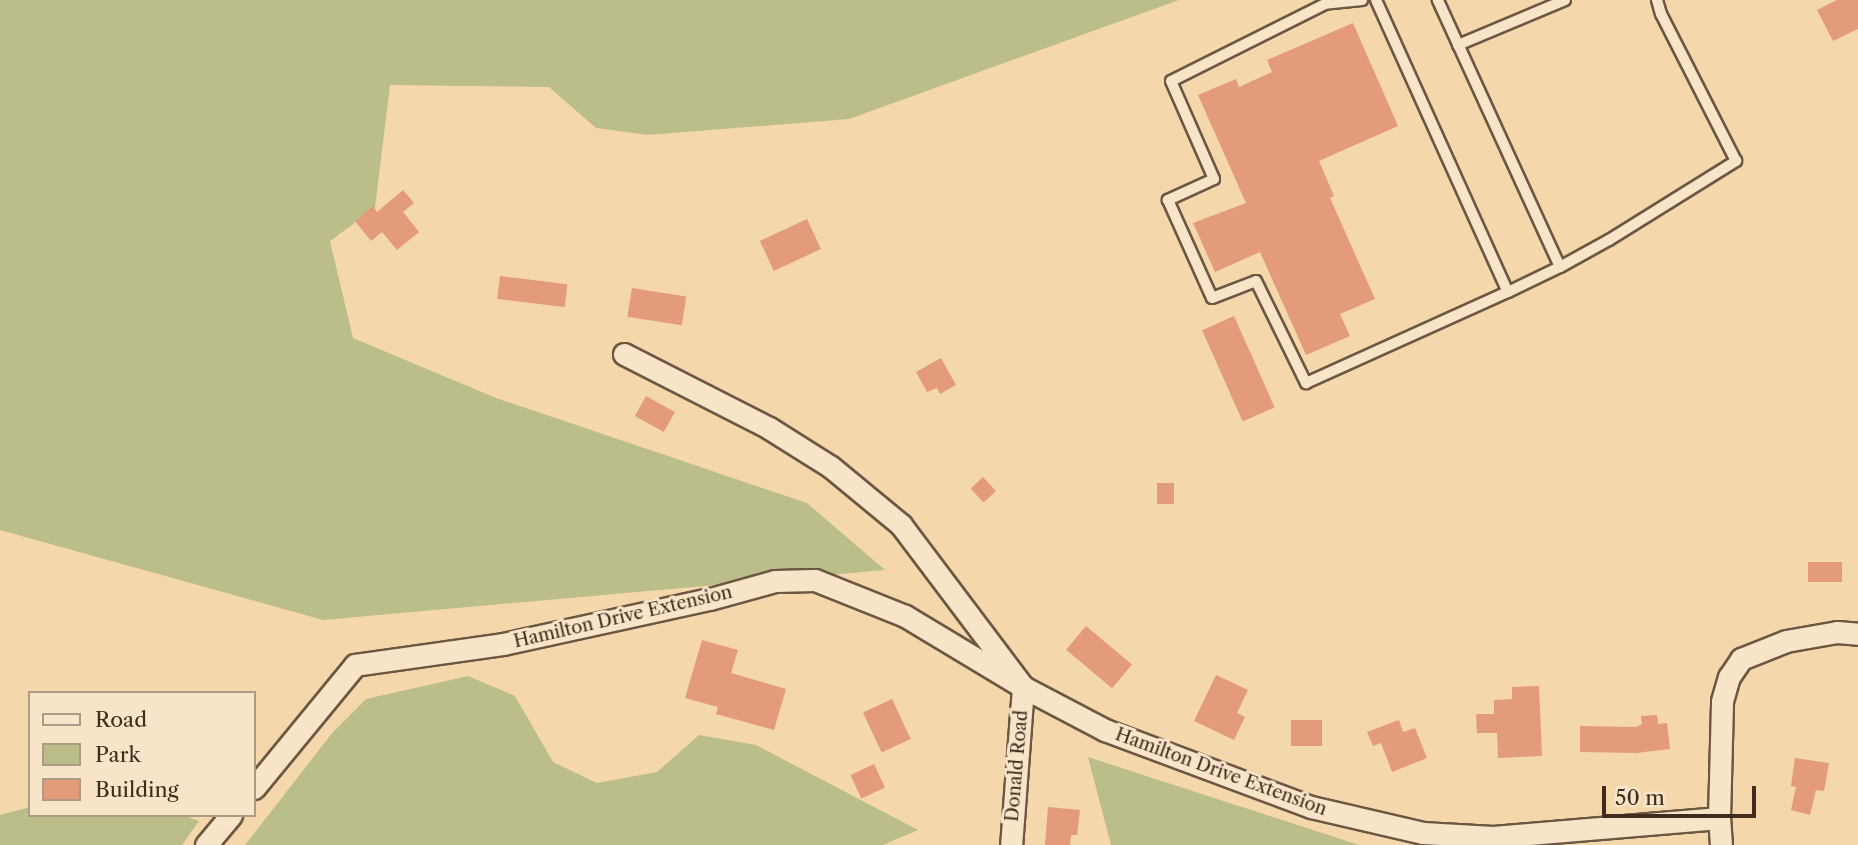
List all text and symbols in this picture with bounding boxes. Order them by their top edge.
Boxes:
street label: Hamilton Drive Extension [512,581,734,653]
legend [28,691,256,817]
text: Road [95,707,147,732]
street label: Donald Road [1001,709,1033,823]
street label: Hamilton Drive Extension [1112,724,1330,820]
text: Park [95,742,141,767]
scale bar [1606,772,1760,816]
text: Building [95,777,179,802]
text: 50 m [1615,785,1665,810]

